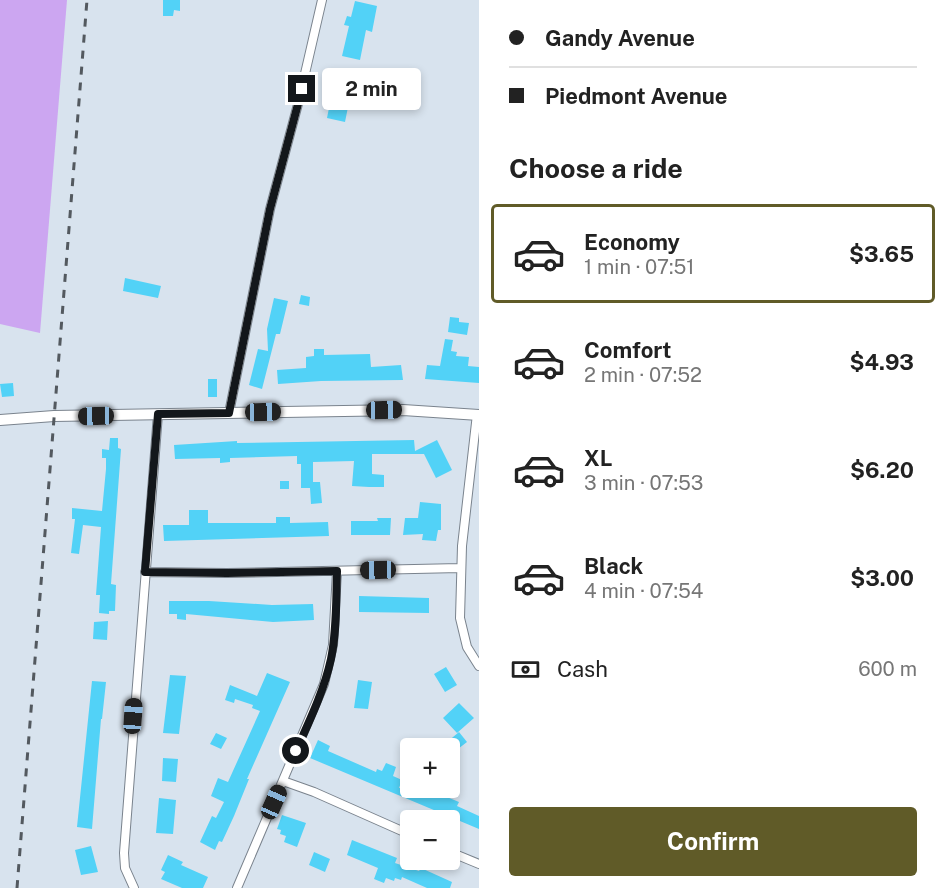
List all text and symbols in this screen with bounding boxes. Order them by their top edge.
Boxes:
text: Gandy Avenue [545,25,695,51]
callout: 2 min [323,68,422,110]
route end [288,75,315,102]
text: 2 min [345,77,398,101]
text: Piedmont Avenue [545,83,728,109]
text: Choose a ride [509,152,683,184]
icon: car [512,227,566,281]
text: Economy [584,229,680,255]
text: $3.65 [849,241,914,267]
text: 1 min · 07:51 [584,255,694,279]
icon: car [512,335,566,389]
text: Comfort [584,337,671,363]
text: $4.93 [850,349,914,375]
text: 2 min · 07:52 [584,363,702,387]
car [366,401,402,419]
car [245,403,281,421]
car [78,407,114,425]
icon: car [512,443,566,497]
text: XL [584,445,612,471]
text: $6.20 [850,457,914,483]
text: 3 min · 07:53 [584,471,703,495]
icon: car [512,551,566,605]
text: Black [584,553,643,579]
car [360,561,396,579]
text: $3.00 [850,565,914,591]
text: 4 min · 07:54 [584,579,703,603]
icon: cash [509,653,542,686]
text: Cash [557,656,608,682]
text: 600 m [858,657,917,681]
car [123,697,143,735]
route start [282,737,309,764]
map controls [400,738,460,870]
button: + [400,738,460,798]
car [258,782,290,822]
button: Confirm [509,807,917,876]
button: − [400,810,460,870]

